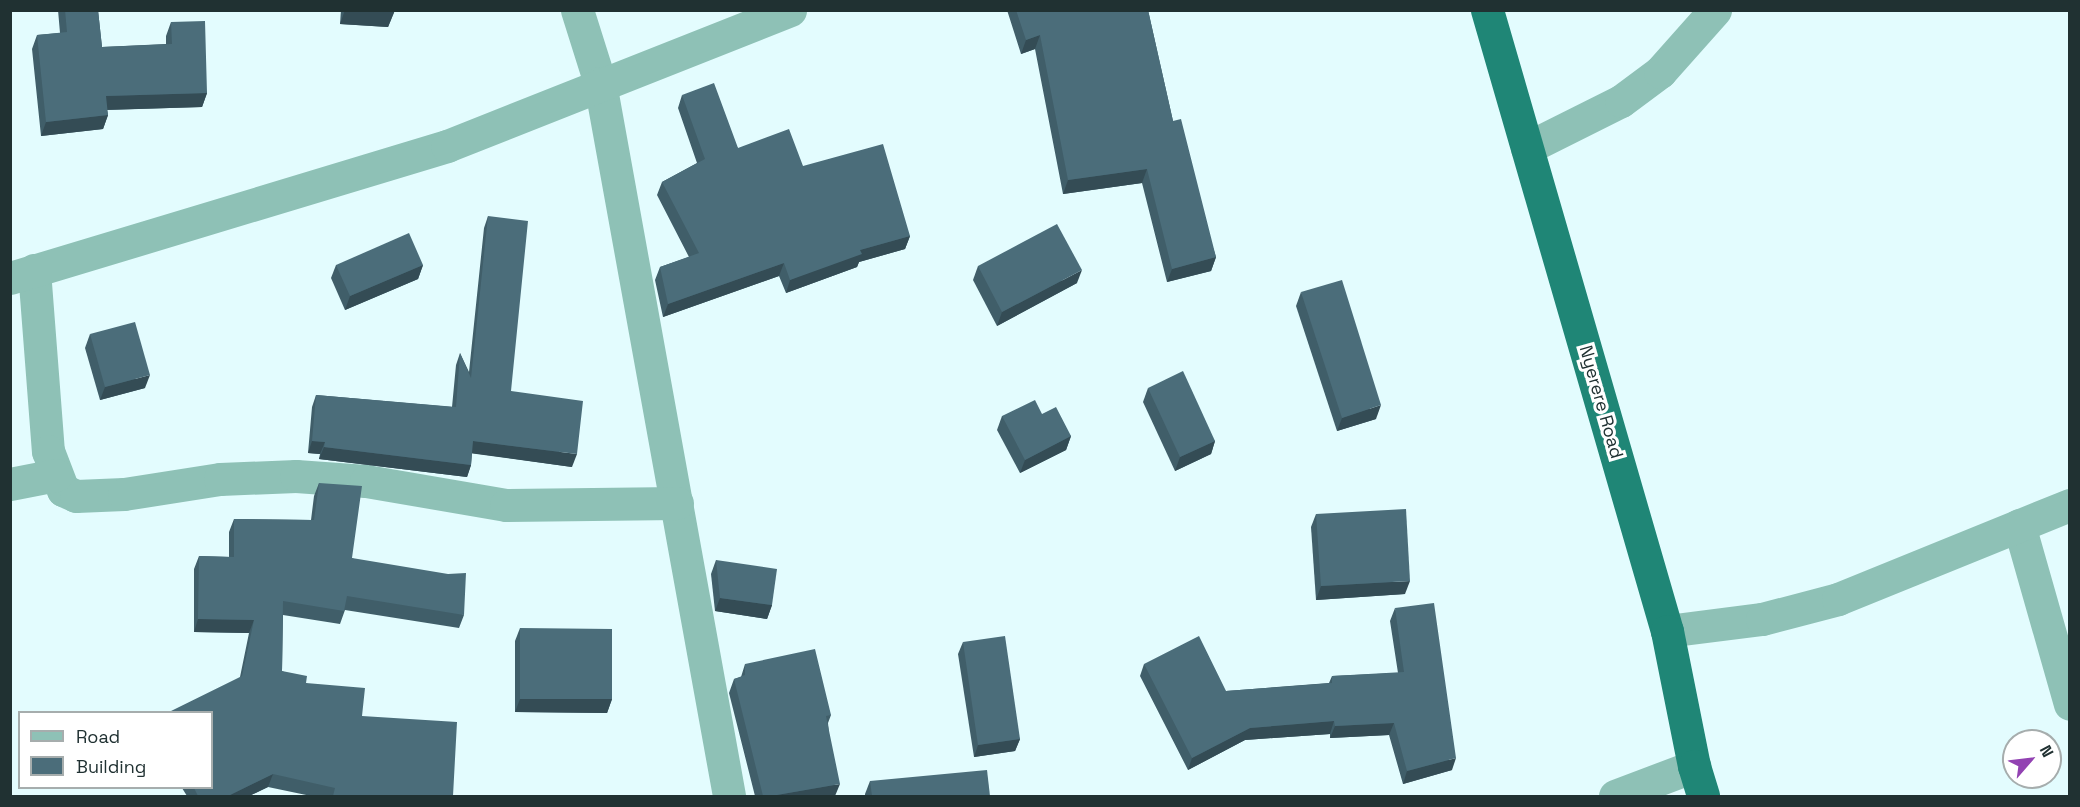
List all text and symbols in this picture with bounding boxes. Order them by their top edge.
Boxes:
street label: Nyerere Road [1575,343,1627,461]
legend [18,711,213,789]
text: Road [76,725,120,748]
north arrow [2002,729,2062,789]
text: N [2035,742,2058,761]
text: Building [76,755,146,778]

